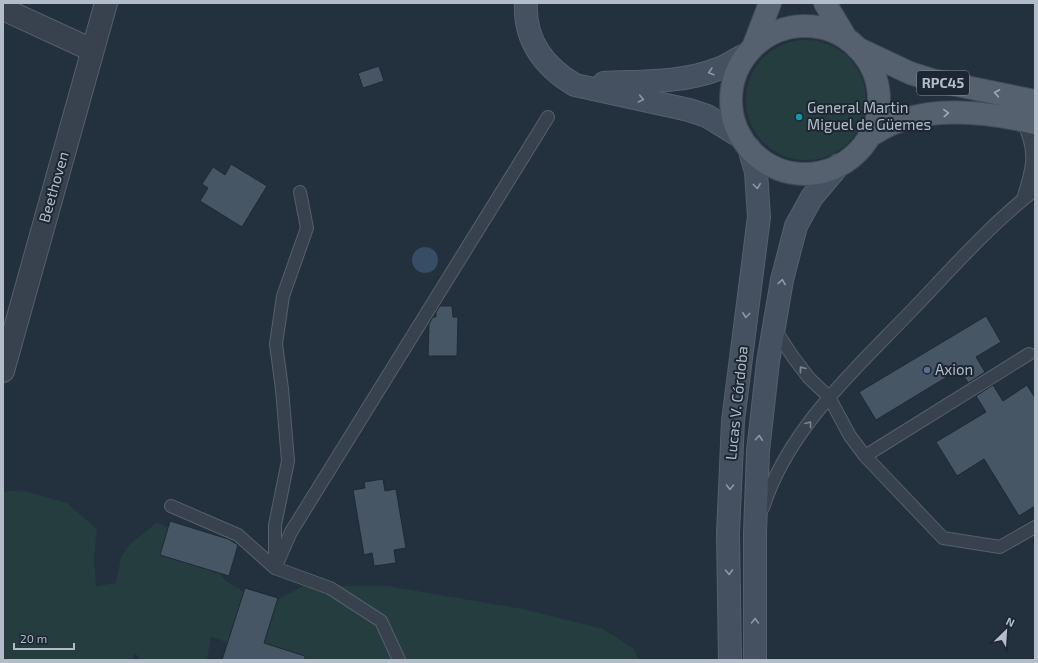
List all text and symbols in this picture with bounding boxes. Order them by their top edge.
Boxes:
one-way arrow [707,67,714,76]
road number: RPC45 [917,71,969,95]
one-way arrow [994,89,1000,98]
one-way arrow [638,95,644,103]
place label: General Martin Miguel de Güemes [807,98,931,133]
one-way arrow [943,108,949,117]
marker: General Martin Miguel de Güemes [794,112,804,122]
street label: Beethoven [34,149,72,224]
one-way arrow [753,183,762,189]
one-way arrow [777,279,786,285]
one-way arrow [741,312,750,318]
street label: Lucas V. Córdoba [721,345,751,461]
place label: Axion [935,360,973,378]
marker: Axion [922,365,932,375]
one-way arrow [800,367,807,374]
one-way arrow [804,422,811,429]
one-way arrow [755,435,764,441]
one-way arrow [725,484,734,490]
one-way arrow [725,569,733,575]
north arrow [986,611,1026,651]
text: N [1004,614,1017,629]
one-way arrow [751,618,759,624]
scale bar [14,625,74,651]
text: 20 m [20,631,47,645]

